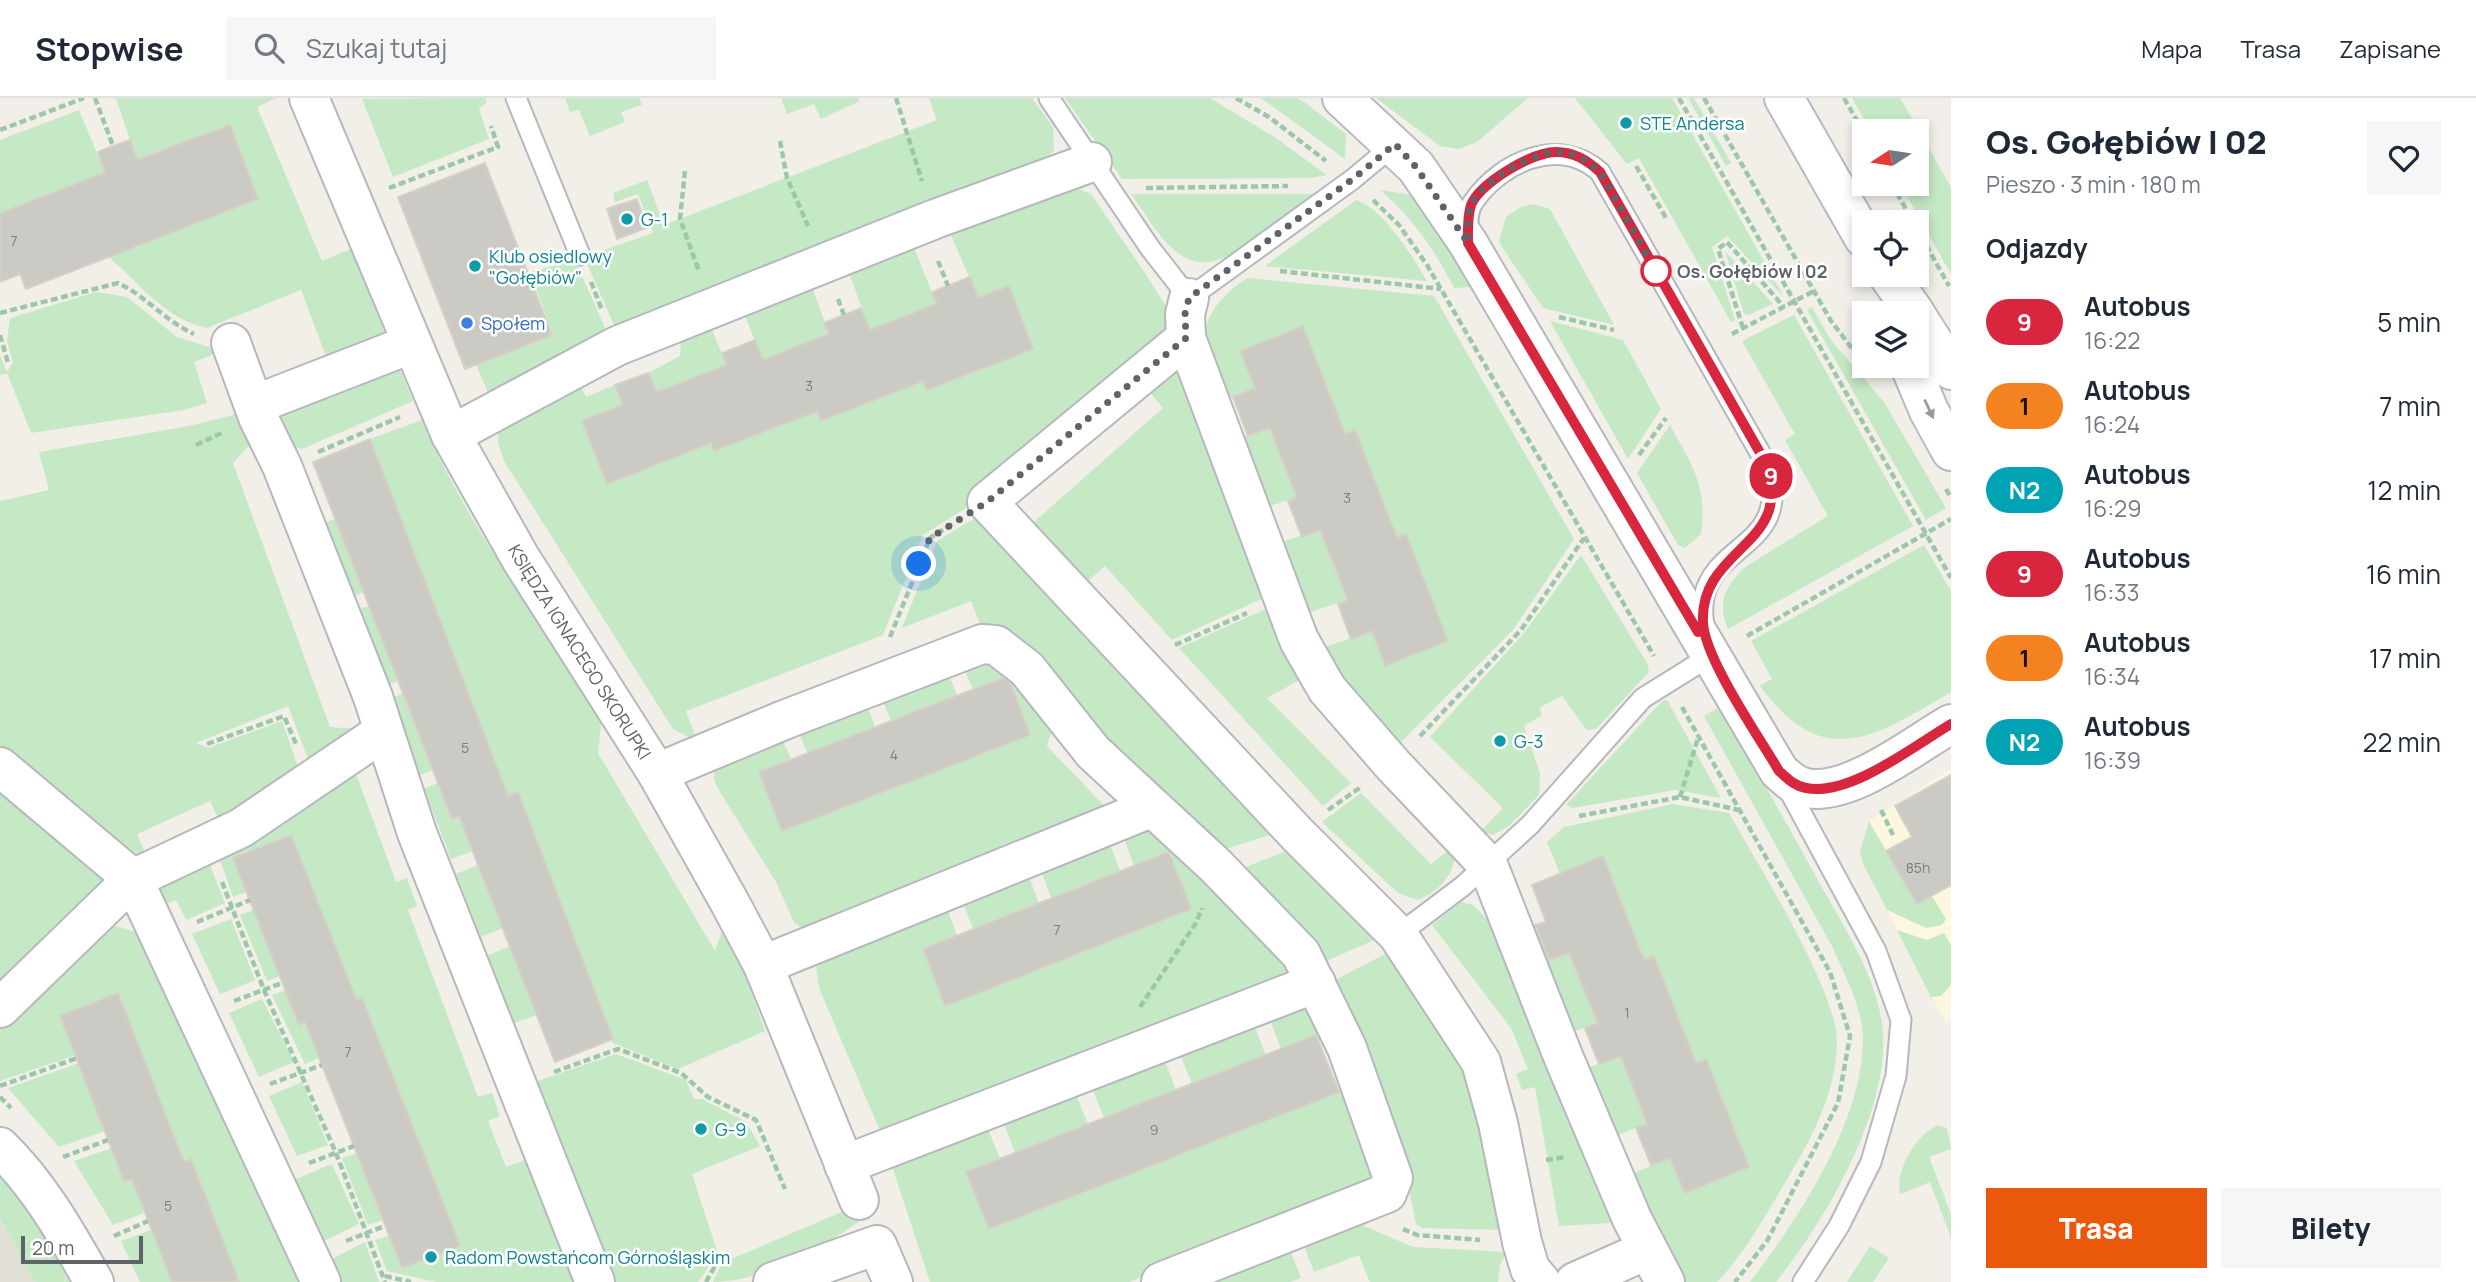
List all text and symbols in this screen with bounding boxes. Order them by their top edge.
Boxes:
search box [226,17,716,80]
text: Stopwise [35,26,184,71]
icon: search [250,29,288,67]
text: Szukaj tutaj [306,30,447,66]
text: Mapa [2141,32,2202,65]
text: Trasa [2240,32,2301,65]
text: Zapisane [2339,32,2441,65]
place label: STE Andersa [1640,111,1745,135]
marker: STE Andersa [1618,115,1634,131]
north arrow [1852,119,1928,196]
map controls [1852,119,1929,378]
text: Os. Gołębiów I 02 [1986,119,2267,164]
button: heart [2367,121,2441,195]
text: Pieszo · 3 min · 180 m [1986,168,2201,200]
place label: G-1 [641,207,668,231]
button: locate [1852,210,1929,287]
marker: G-1 [619,211,635,227]
text: Odjazdy [1986,230,2087,266]
house number: 7 [10,231,18,250]
place label: Klub osiedlowy "Gołębiów" [489,244,612,289]
marker: Os. Gołębiów I 02 [1641,256,1671,286]
marker: Klub osiedlowy "Gołębiów" [467,258,483,274]
place label: Os. Gołębiów I 02 [1677,259,1827,283]
text: Autobus [2084,288,2191,324]
button: layers [1852,301,1929,378]
text: 5 min [2377,304,2441,340]
text: 9 [2017,305,2032,338]
place label: Społem [481,311,545,335]
marker: Społem [459,315,475,331]
text: 16:22 [2084,324,2140,356]
text: Autobus [2084,372,2191,408]
house number: 3 [805,376,813,395]
text: 7 min [2379,388,2441,424]
text: 1 [2019,389,2030,422]
one-way arrow [1923,399,1935,419]
text: 16:24 [2084,408,2140,440]
line badge: 9 [1748,453,1794,499]
text: Autobus [2084,456,2191,492]
text: 9 [1764,459,1778,492]
text: 12 min [2367,472,2441,508]
text: N2 [2009,473,2040,506]
house number: 3 [1343,488,1351,507]
text: 16:29 [2084,492,2142,524]
street label: KSIĘDZA IGNACEGO SKORUPKI [503,540,657,764]
text: Autobus [2084,540,2191,576]
your location [901,546,936,581]
text: 16 min [2366,556,2441,592]
text: 9 [2017,557,2032,590]
text: 16:33 [2084,576,2140,608]
text: Autobus [2084,624,2191,660]
text: 17 min [2369,640,2441,676]
text: 1 [2019,641,2030,674]
text: 16:34 [2084,660,2140,692]
text: Autobus [2084,708,2191,744]
text: 22 min [2363,724,2441,760]
text: N2 [2009,725,2040,758]
place label: G-3 [1514,729,1543,753]
marker: G-3 [1492,733,1508,749]
house number: 5 [461,738,469,757]
text: 16:39 [2084,744,2141,776]
house number: 4 [890,745,898,764]
house number: 85h [1906,858,1930,877]
house number: 7 [1053,920,1061,939]
house number: 1 [1624,1003,1630,1022]
house number: 7 [344,1042,352,1061]
place label: G-9 [715,1117,746,1141]
house number: 9 [1150,1120,1158,1139]
marker: G-9 [693,1121,709,1137]
button: Trasa [1986,1188,2207,1268]
button: Bilety [2221,1188,2441,1268]
house number: 5 [164,1196,172,1215]
scale bar [21,1233,144,1265]
text: 20 m [32,1235,74,1261]
place label: Radom Powstańcom Górnośląskim [445,1245,730,1269]
marker: Radom Powstańcom Górnośląskim [423,1249,439,1265]

